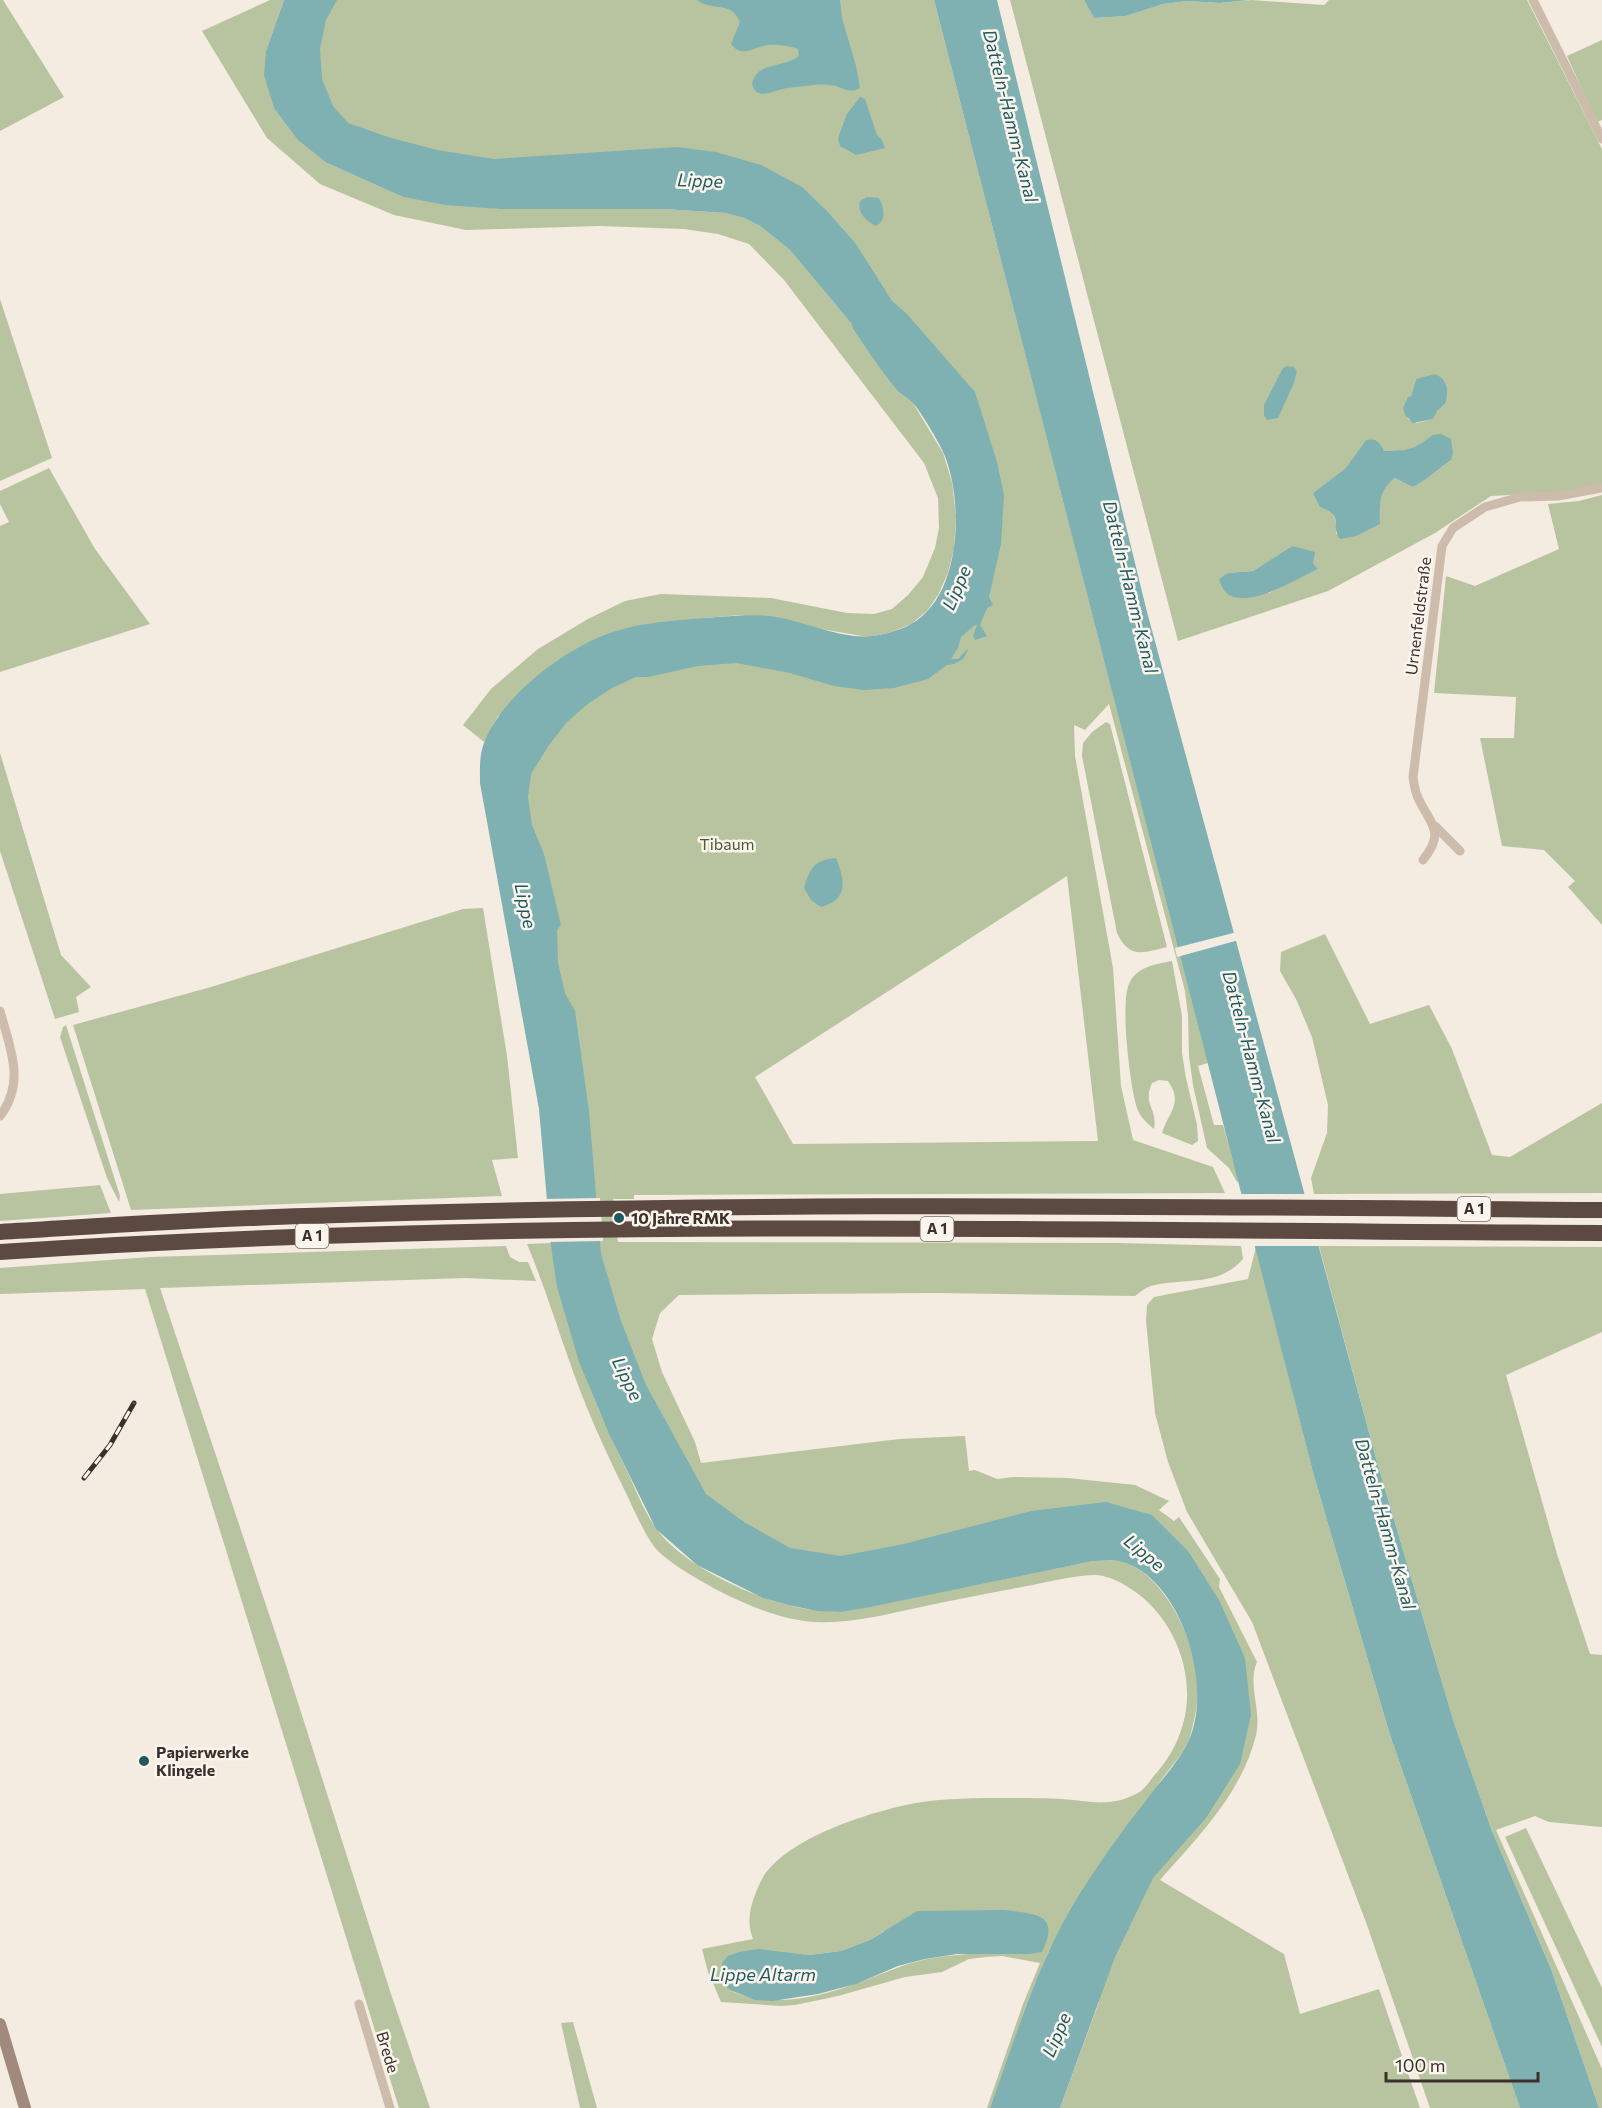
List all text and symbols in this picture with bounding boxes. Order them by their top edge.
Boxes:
water label: Datteln-Hamm-Kanal [979,27,1043,205]
water label: Lippe [677,168,724,192]
water label: Datteln-Hamm-Kanal [1099,498,1163,676]
street label: Urnenfeldstraße [1401,556,1434,676]
water label: Lippe [937,562,975,613]
park label: Tibaum [699,834,755,853]
water label: Lippe [510,881,542,931]
water label: Datteln-Hamm-Kanal [1218,968,1286,1145]
road number: A 1 [1458,1197,1490,1221]
place label: 10 Jahre RMK [631,1208,730,1227]
marker: 10 Jahre RMK [612,1211,626,1225]
road number: A 1 [920,1217,954,1241]
road number: A 1 [296,1224,328,1248]
water label: Lippe [608,1353,648,1404]
water label: Datteln-Hamm-Kanal [1351,1436,1421,1612]
water label: Lippe [1120,1529,1170,1576]
place label: Papierwerke Klingele [156,1742,249,1779]
marker: Papierwerke Klingele [137,1754,151,1768]
water label: Lippe Altarm [710,1963,816,1985]
water label: Lippe [1037,2009,1075,2060]
street label: Brede [373,2029,404,2075]
scale bar [1386,2045,1538,2083]
text: 100 m [1395,2054,1445,2076]

